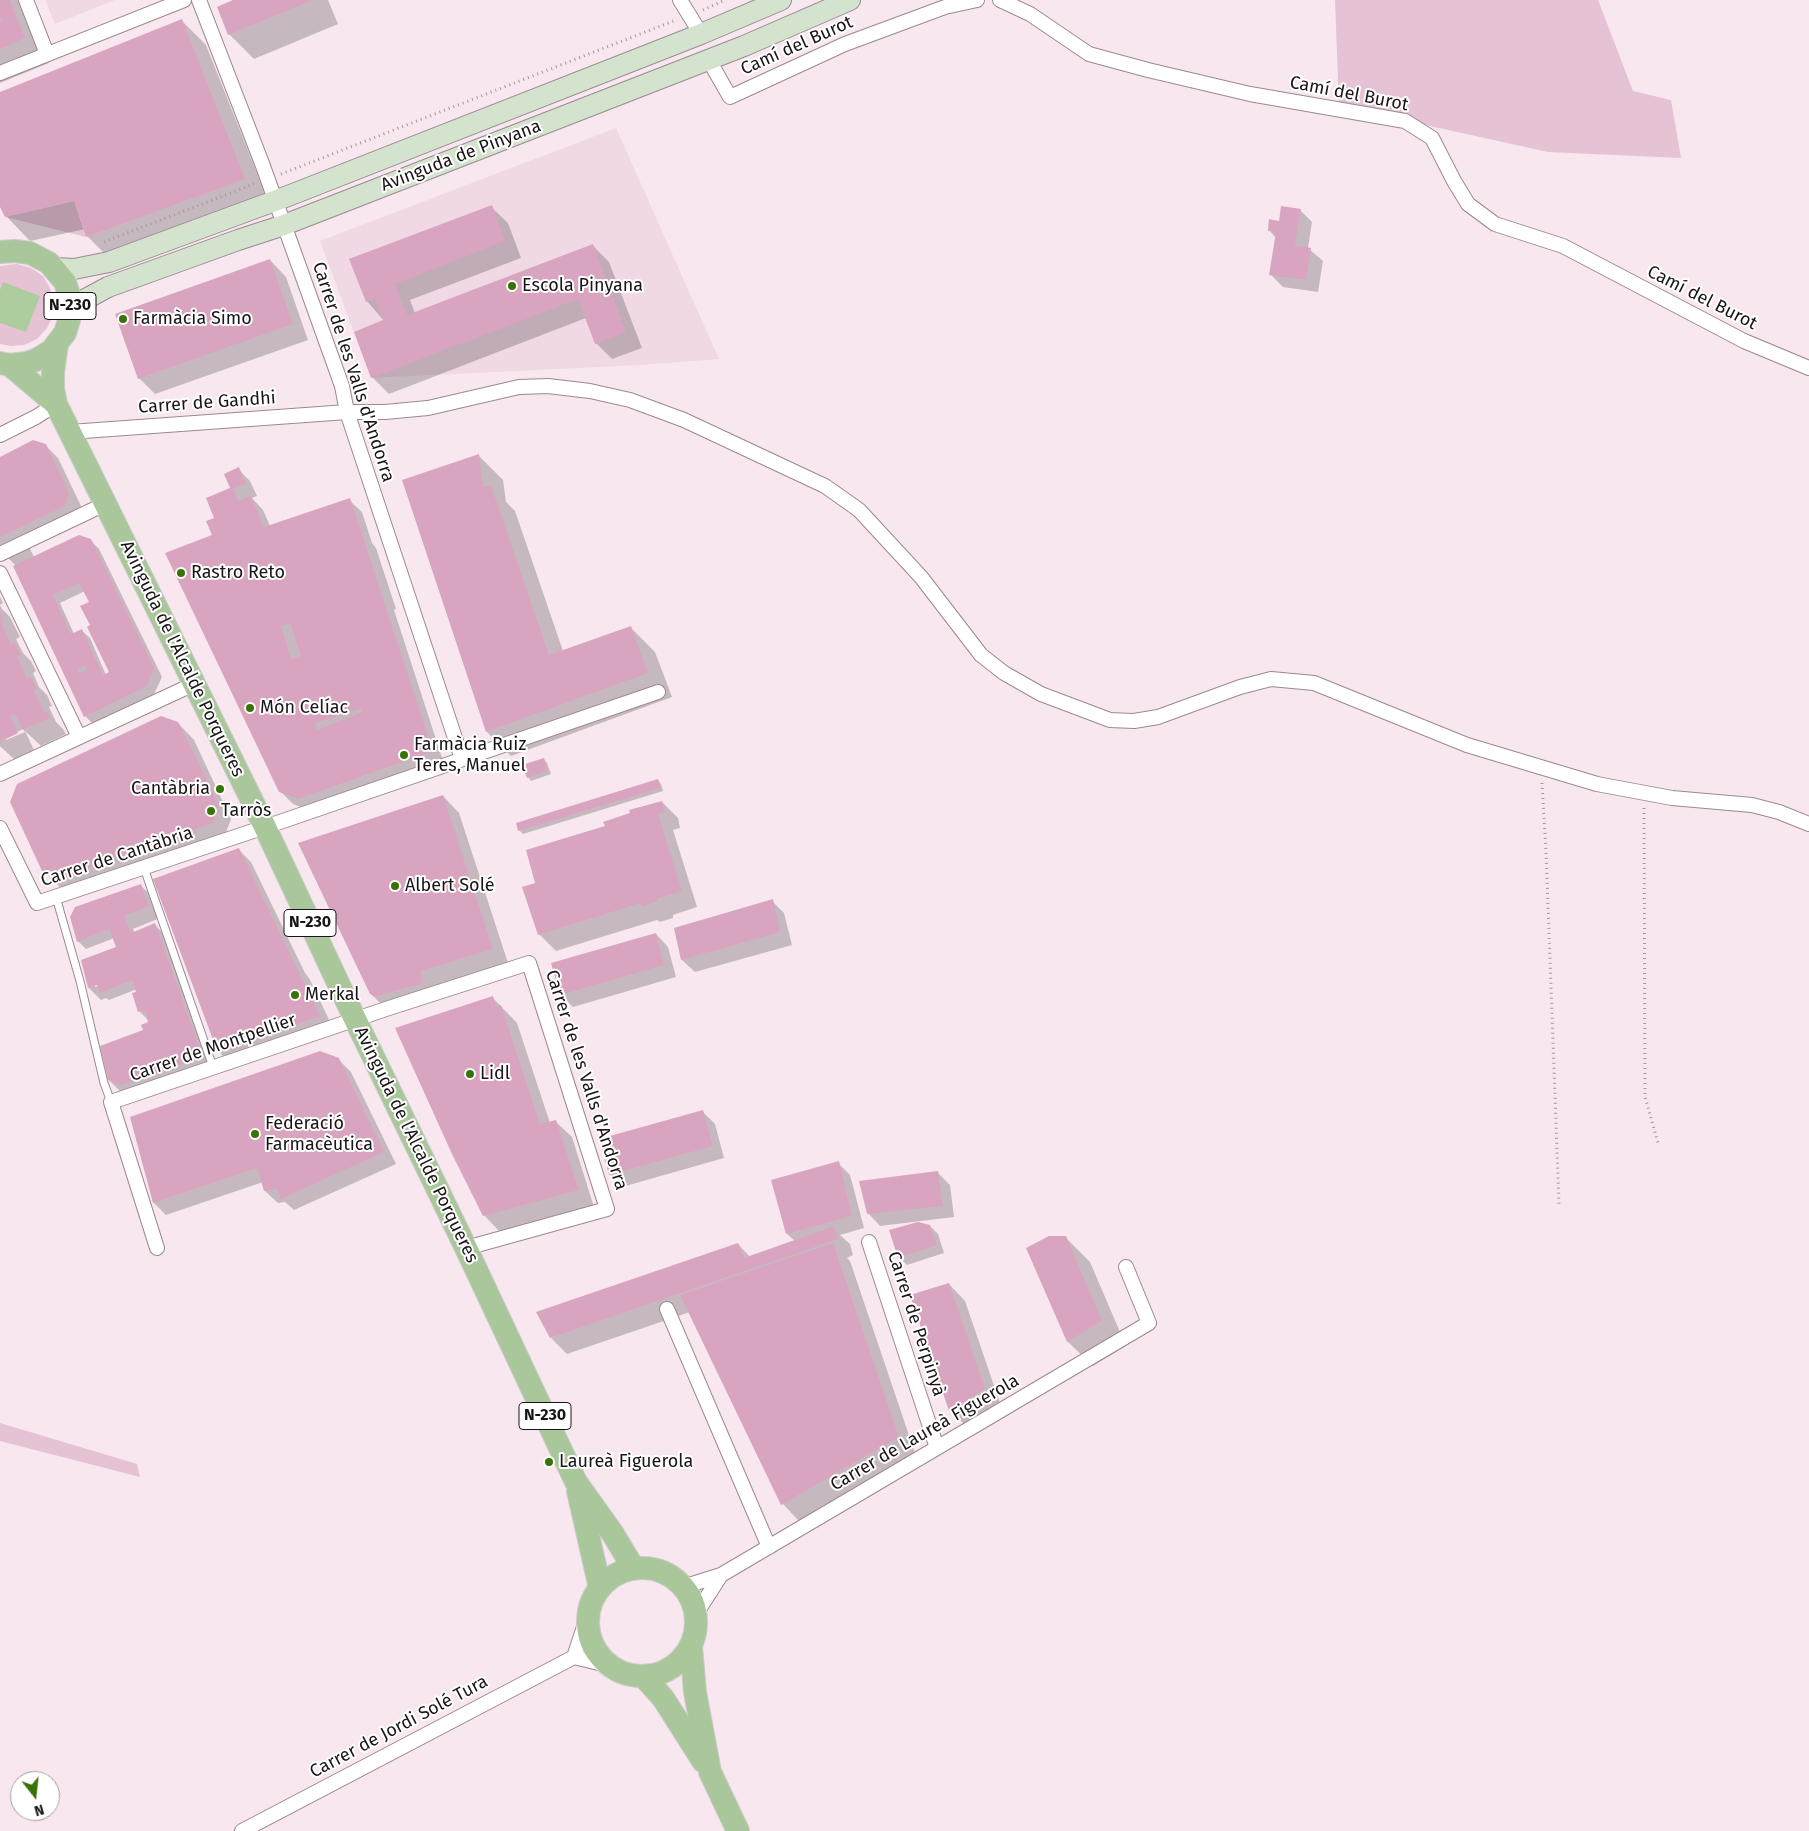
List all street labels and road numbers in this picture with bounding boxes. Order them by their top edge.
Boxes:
street label: Camí del Burot [738,12,856,80]
street label: Camí del Burot [1288,72,1410,116]
street label: Avinguda de Pinyana [378,115,544,197]
street label: Carrer de les Valls d'Andorra [307,259,399,485]
street label: Camí del Burot [1643,261,1761,335]
road number: N-230 [44,292,96,320]
street label: Carrer de Gandhi [137,387,277,419]
street label: Avinguda de l'Alcalde Porqueres [115,537,249,781]
street label: Carrer de Cantàbria [38,822,196,892]
road number: N-230 [284,910,336,936]
street label: Carrer de les Valls d'Andorra [540,967,632,1193]
street label: Carrer de Montpellier [127,1009,299,1087]
street label: Avinguda de l'Alcalde Porqueres [349,1023,483,1267]
street label: Carrer de Perpinyà [882,1249,950,1399]
street label: Carrer de Laureà Figuerola [827,1370,1023,1496]
road number: N-230 [519,1402,571,1430]
street label: Carrer de Jordi Solé Tura [306,1671,492,1783]

